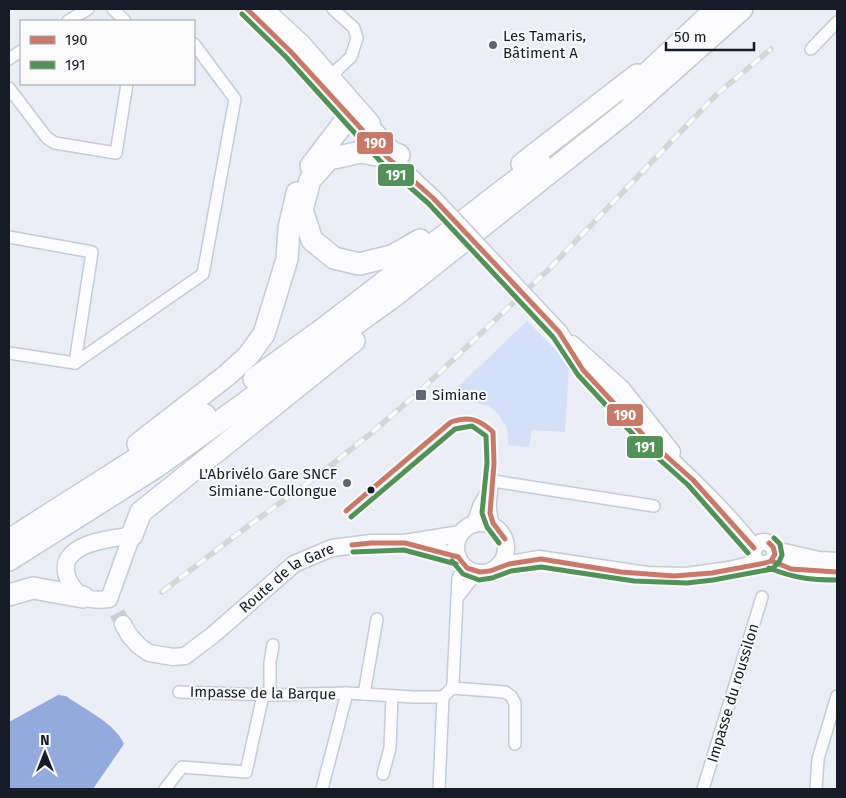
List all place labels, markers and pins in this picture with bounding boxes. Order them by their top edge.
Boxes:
place label: Les Tamaris, Bâtiment A [503,27,586,62]
marker: Les Tamaris, Bâtiment A [487,39,499,51]
place label: Simiane [432,386,487,404]
marker: Simiane [414,388,428,402]
place label: L'Abrivélo Gare SNCF Simiane-Collongue [199,465,337,500]
marker: L'Abrivélo Gare SNCF Simiane-Collongue [341,477,353,489]
unlabelled marker [366,485,376,495]

